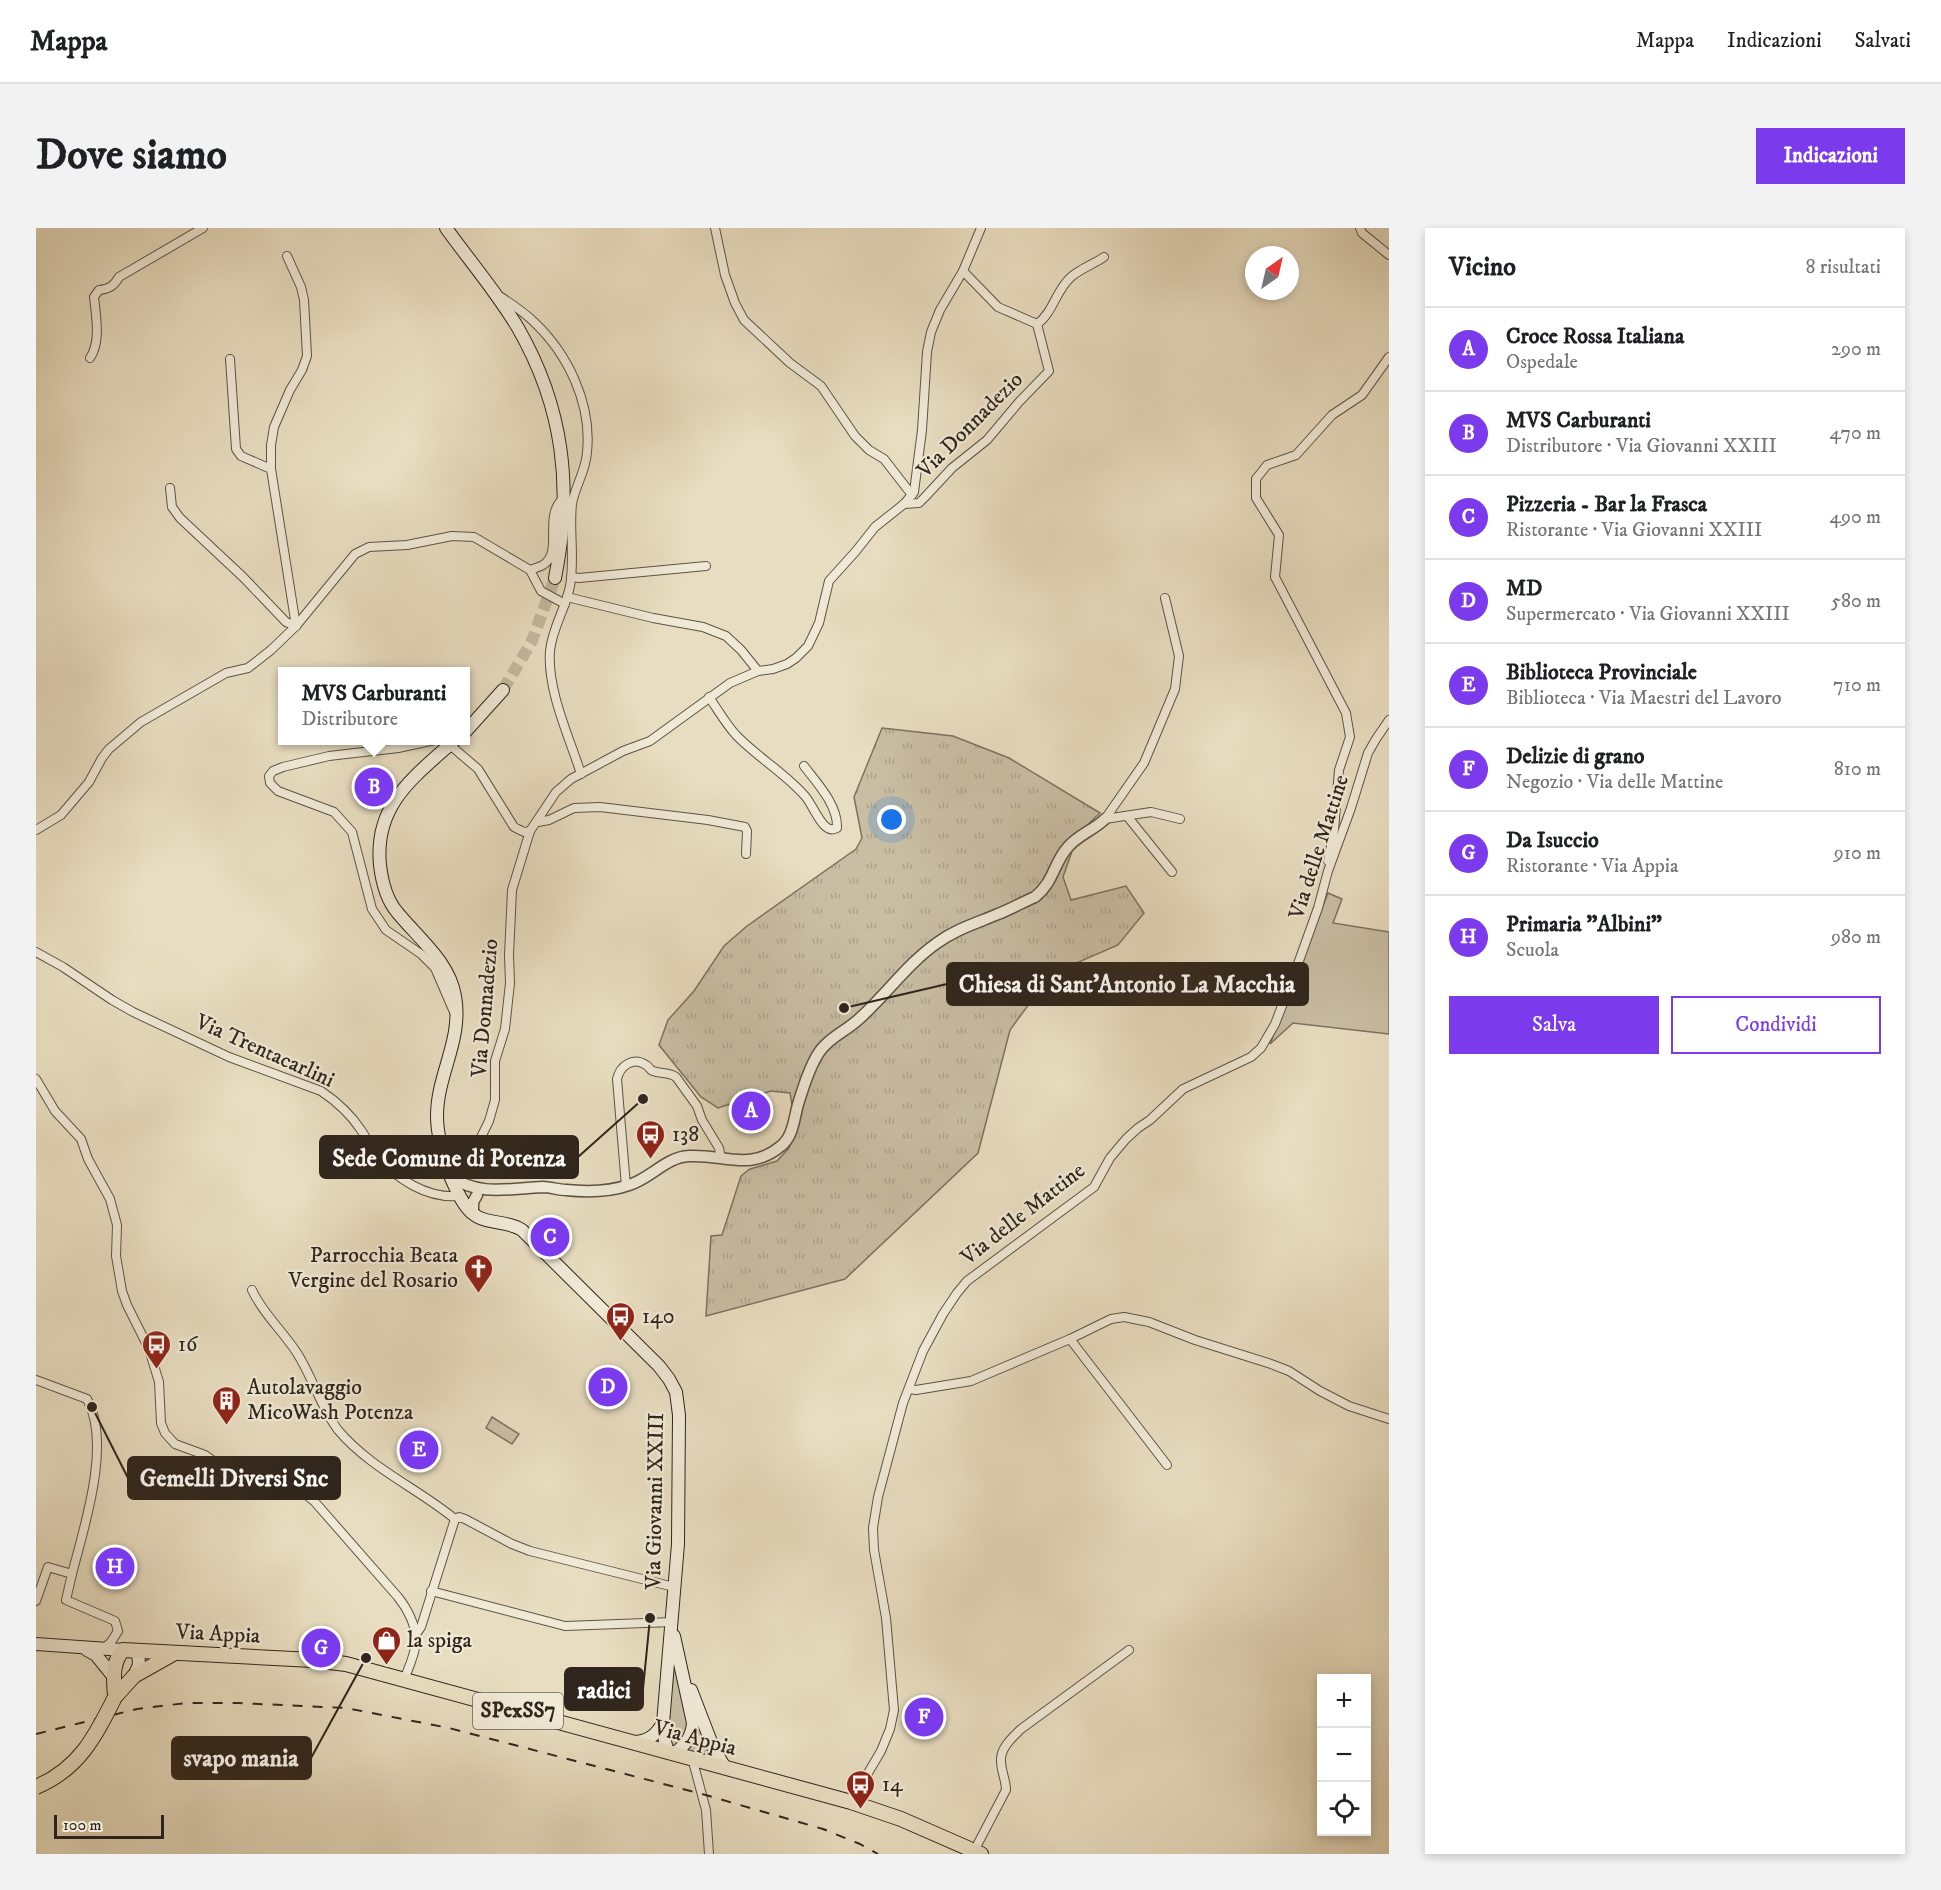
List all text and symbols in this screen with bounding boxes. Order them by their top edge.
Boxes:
text: Mappa [30,24,108,59]
text: Mappa [1636,28,1694,54]
text: Indicazioni [1727,28,1822,54]
text: Salvati [1855,28,1911,54]
button: Indicazioni [1756,128,1905,184]
text: Dove siamo [36,130,227,182]
north arrow [1245,246,1299,300]
text: Vicino [1449,251,1516,284]
text: 8 risultati [1805,255,1881,280]
text: Croce Rossa Italiana [1506,323,1684,350]
text: A [1462,337,1475,362]
text: 290 m [1831,337,1881,362]
text: Ospedale [1506,350,1578,375]
street label: Via Donnadezio [911,366,1029,484]
text: MVS Carburanti [1506,407,1651,434]
text: B [1462,421,1475,446]
text: 470 m [1830,421,1881,446]
text: Distributore · Via Giovanni XXIII [1506,434,1777,459]
text: Pizzeria - Bar la Frasca [1506,491,1707,518]
text: C [1462,505,1475,530]
text: 490 m [1829,505,1881,530]
text: Ristorante · Via Giovanni XXIII [1506,518,1762,543]
text: MD [1506,575,1543,602]
text: D [1461,589,1476,614]
text: 580 m [1831,589,1881,614]
text: Supermercato · Via Giovanni XXIII [1506,602,1790,627]
text: Biblioteca Provinciale [1506,659,1697,686]
popup [278,667,470,745]
text: E [1461,673,1476,698]
text: 710 m [1833,673,1881,698]
text: MVS Carburanti [301,680,447,707]
text: Biblioteca · Via Maestri del Lavoro [1506,686,1781,711]
text: Distributore [301,707,398,732]
text: Delizie di grano [1506,743,1645,770]
text: F [1462,757,1475,782]
text: 810 m [1834,757,1881,782]
pin: B [354,764,394,810]
text: Negozio · Via delle Mattine [1506,770,1723,795]
street label: Via delle Mattine [1283,771,1355,924]
your location [877,805,906,834]
text: Da Isuccio [1506,827,1599,854]
text: G [1462,841,1475,866]
text: 910 m [1834,841,1881,866]
text: Ristorante · Via Appia [1506,854,1678,879]
text: Primaria "Albini" [1506,911,1662,938]
text: H [1460,925,1477,950]
text: 980 m [1831,925,1881,950]
street label: Via Donnadezio [465,938,505,1079]
text: Scuola [1506,938,1559,963]
callout: Chiesa di Sant'Antonio La Macchia [947,963,1308,1005]
text: Chiesa di Sant'Antonio La Macchia [959,970,1296,1000]
button: Salva [1449,996,1659,1054]
button: Condividi [1671,996,1881,1054]
street label: Via Trentacarlini [190,1008,339,1094]
pin: A [732,1088,770,1134]
bus stop icon: 138 [635,1118,667,1160]
place label: 138 [672,1121,699,1148]
callout: Sede Comune di Potenza [320,1136,578,1178]
text: Sede Comune di Potenza [332,1144,567,1174]
street label: Via delle Mattine [955,1157,1091,1272]
pin: C [530,1214,570,1260]
place label: Parrocchia Beata Vergine del Rosario [287,1242,459,1294]
church icon: Parrocchia Beata Vergine del Rosario [463,1252,495,1294]
bus stop icon: 140 [605,1300,637,1342]
place label: 140 [642,1303,675,1330]
bus stop icon: 16 [141,1328,173,1370]
place label: 16 [178,1331,199,1358]
pin: D [588,1364,628,1410]
place label: Autolavaggio MicoWash Potenza [247,1374,414,1426]
building icon: Autolavaggio MicoWash Potenza [210,1384,242,1426]
street label: Via Giovanni XXIII [640,1412,670,1591]
pin: E [400,1428,439,1472]
callout: Gemelli Diversi Snc [128,1457,340,1499]
text: Gemelli Diversi Snc [140,1464,329,1494]
pin: H [96,1544,134,1590]
street label: Via Appia [174,1618,262,1650]
shop icon: la spiga [370,1624,402,1666]
pin: G [302,1626,340,1670]
place label: la spiga [407,1627,472,1654]
callout: radici [565,1668,643,1710]
map controls [1317,1674,1371,1836]
button: + [1317,1674,1371,1728]
text: radici [577,1676,631,1706]
road number: SPexSS7 [473,1693,563,1729]
pin: F [904,1694,944,1740]
street label: Via Appia [650,1714,740,1762]
button: − [1317,1728,1371,1782]
callout: svapo mania [172,1737,311,1779]
text: svapo mania [184,1744,299,1774]
bus stop icon: 14 [845,1768,877,1810]
place label: 14 [882,1771,904,1798]
button: locate [1317,1782,1371,1836]
scale bar [54,1812,164,1840]
text: 100 m [63,1815,102,1835]

